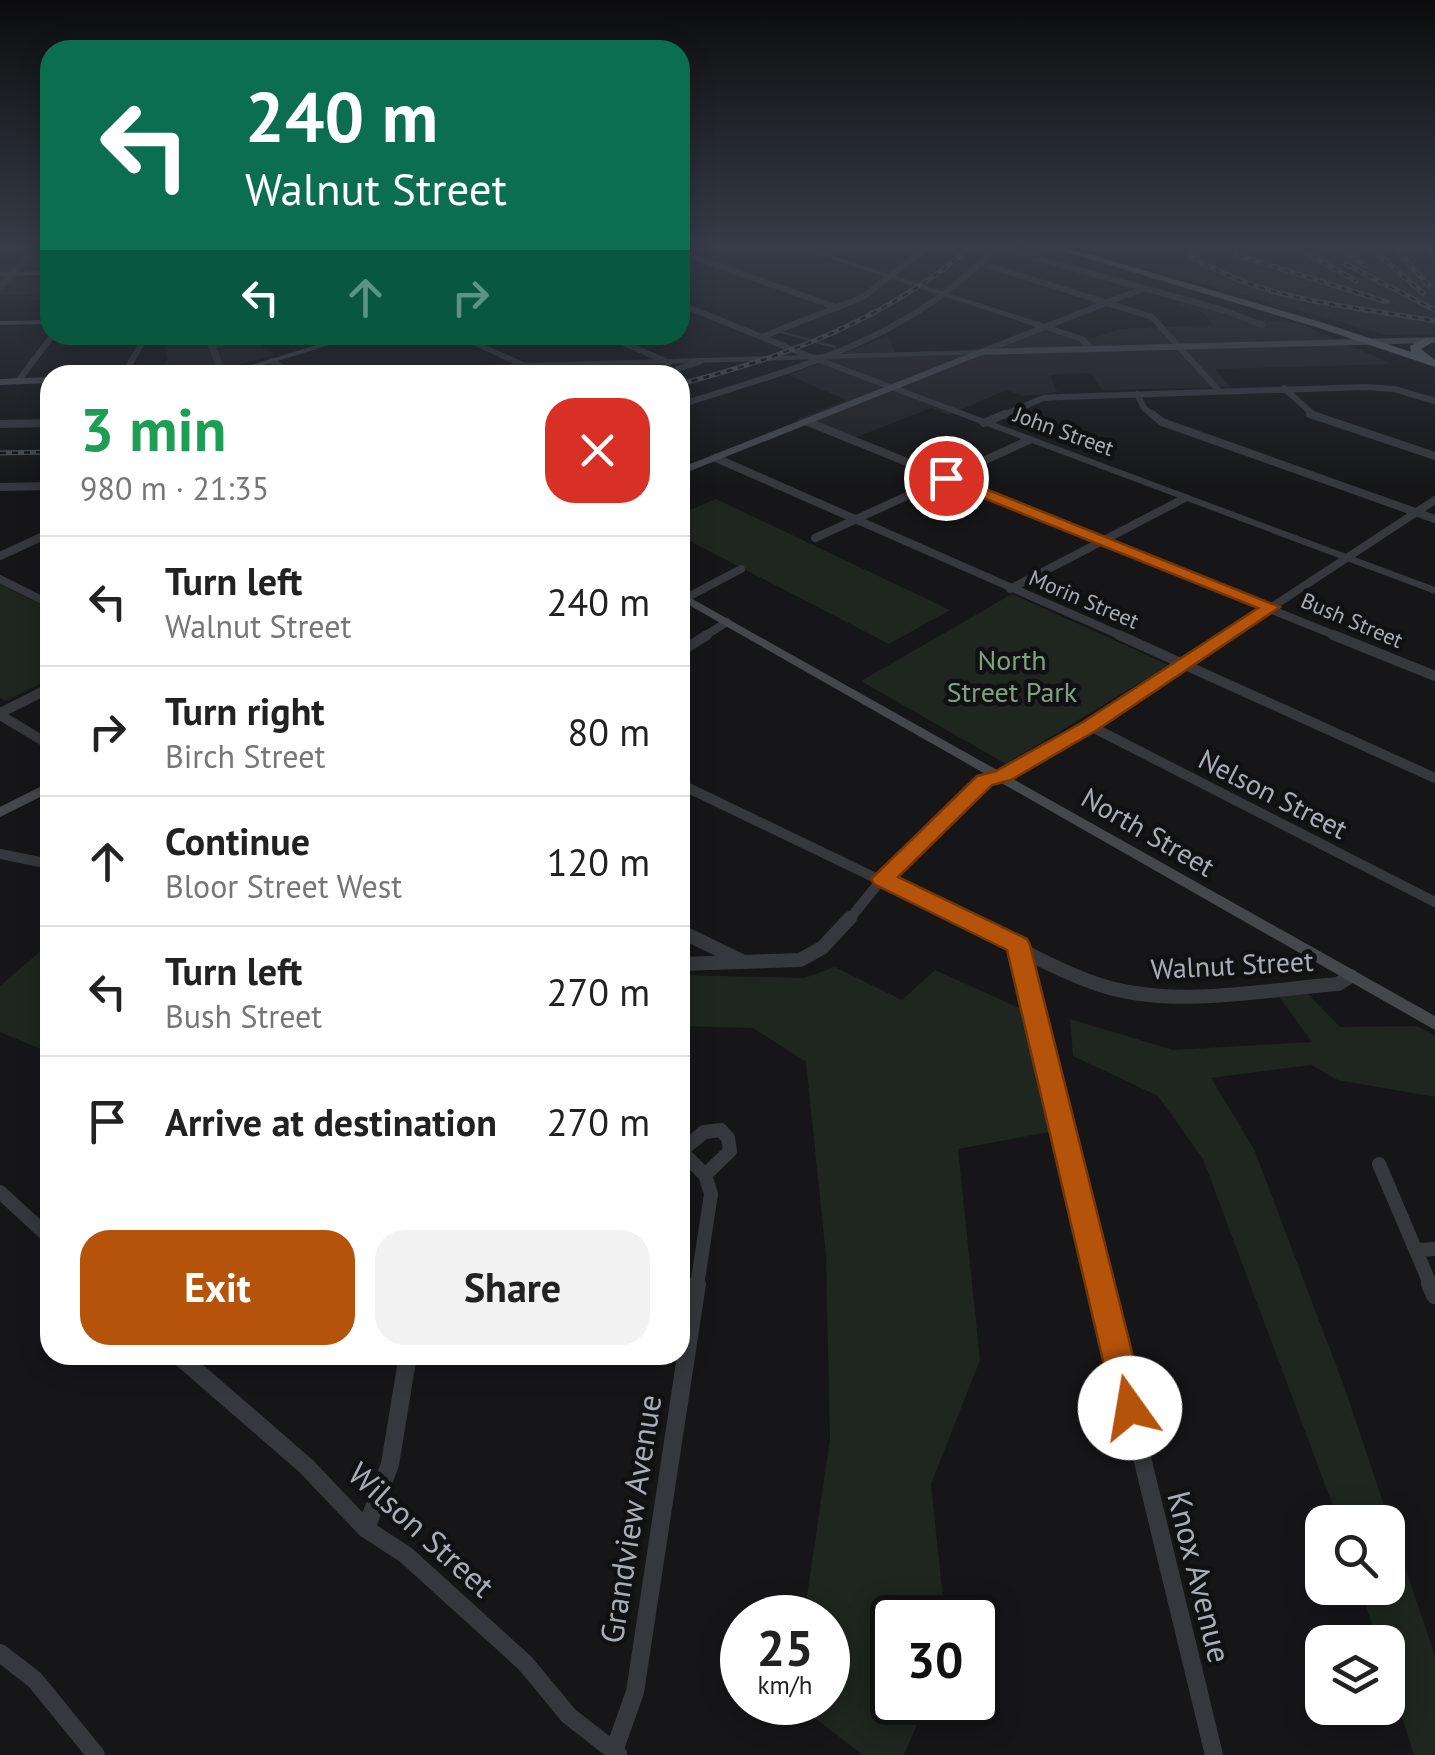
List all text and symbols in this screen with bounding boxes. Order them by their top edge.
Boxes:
text: 240 m [245,71,438,161]
icon: left [80,80,210,210]
text: Walnut Street [245,159,507,217]
icon: left [233,270,288,325]
icon: ahead [338,270,393,325]
icon: right [443,270,498,325]
text: 3 min [80,390,226,468]
button: close [545,398,650,503]
street label: John Street [1009,400,1118,462]
pin [904,436,989,521]
icon: arrive [919,451,974,506]
text: 980 m · 21:35 [80,467,269,509]
text: Turn left [165,556,302,605]
street label: Morin Street [1025,563,1144,635]
icon: left [80,574,135,629]
text: 240 m [547,577,650,626]
street label: Bush Street [1297,586,1408,654]
text: Walnut Street [165,605,351,647]
park label: North Street Park [947,641,1078,710]
text: Turn right [165,686,325,735]
icon: right [80,704,135,759]
text: 80 m [568,707,650,756]
text: Birch Street [165,735,325,777]
street label: Nelson Street [1192,740,1354,847]
street label: North Street [1075,779,1222,885]
text: Continue [165,816,310,865]
icon: ahead [80,834,135,889]
text: 120 m [547,837,650,886]
text: Bloor Street West [165,865,402,907]
street label: Walnut Street [1150,942,1315,987]
text: Turn left [165,946,302,995]
icon: left [80,964,135,1019]
text: 270 m [547,967,650,1016]
text: Bush Street [165,995,322,1037]
icon: arrive [80,1094,135,1149]
text: Arrive at destination [165,1097,497,1146]
text: 270 m [547,1097,650,1146]
button: Exit [80,1230,355,1345]
button: Share [375,1230,650,1345]
position arrow [1078,1356,1182,1460]
street label: Grandview Avenue [590,1392,670,1646]
street label: Wilson Street [340,1452,504,1606]
street label: Knox Avenue [1158,1487,1242,1667]
map controls [1305,1505,1405,1725]
button: search [1305,1505,1405,1605]
speed limit sign: 30 [870,1595,1000,1725]
text: 25 [757,1615,813,1680]
button: layers [1305,1625,1405,1725]
text: km/h [758,1669,812,1701]

